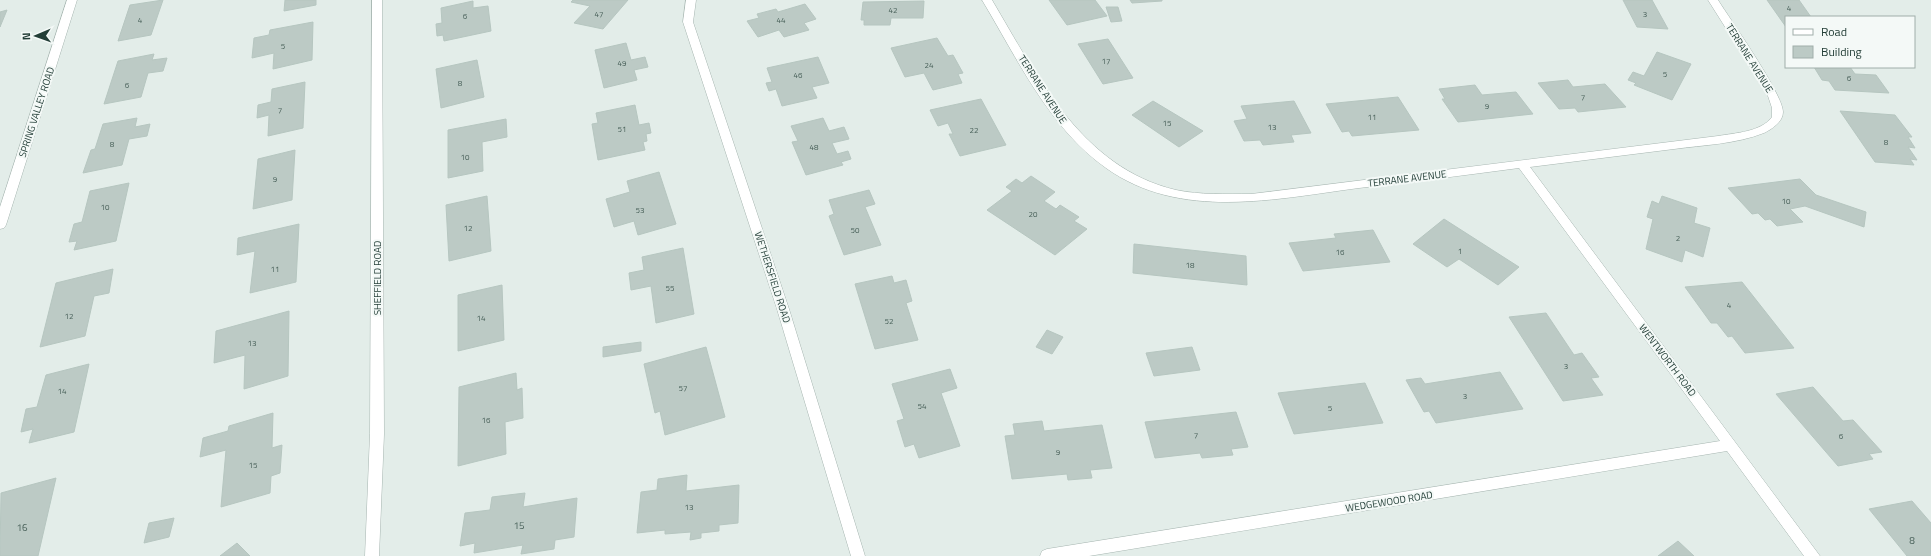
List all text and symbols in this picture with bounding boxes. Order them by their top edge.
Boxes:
house number: 4 [1787,2,1792,14]
house number: 42 [889,4,897,16]
house number: 47 [595,8,603,20]
house number: 3 [1643,8,1647,20]
house number: 6 [463,10,468,22]
house number: 4 [138,14,143,26]
house number: 44 [777,14,786,26]
north arrow [16,16,56,56]
legend [1785,16,1915,68]
street label: TERRANE AVENUE [1722,21,1777,96]
text: Road [1821,22,1847,41]
text: N [18,32,34,40]
house number: 5 [281,40,286,52]
text: Building [1821,42,1862,61]
street label: TERRANE AVENUE [1015,52,1071,127]
house number: 17 [1102,55,1110,67]
house number: 49 [618,57,627,69]
house number: 24 [925,59,934,71]
street label: SPRING VALLEY ROAD [15,65,58,159]
house number: 5 [1663,68,1668,80]
house number: 46 [794,69,803,81]
house number: 6 [1847,72,1852,84]
house number: 8 [458,77,463,89]
house number: 6 [125,79,130,91]
house number: 7 [1581,91,1585,103]
house number: 9 [1485,100,1490,112]
house number: 7 [278,104,282,116]
house number: 11 [1368,111,1376,123]
house number: 15 [1163,117,1172,129]
house number: 13 [1268,121,1276,133]
house number: 51 [618,123,626,135]
house number: 22 [970,124,978,136]
house number: 8 [1884,136,1889,148]
house number: 8 [110,138,115,150]
house number: 48 [810,141,819,153]
house number: 10 [461,151,470,163]
street label: TERRANE AVENUE [1367,166,1448,191]
house number: 9 [273,173,278,185]
house number: 10 [1782,195,1791,207]
house number: 10 [101,201,110,213]
house number: 53 [636,204,644,216]
house number: 20 [1029,208,1038,220]
house number: 12 [464,222,472,234]
house number: 50 [851,224,860,236]
street label: WETHERSFIELD ROAD [751,230,794,325]
house number: 2 [1676,232,1680,244]
street label: SHEFFIELD ROAD [370,241,385,315]
house number: 1 [1458,245,1462,257]
house number: 16 [1336,246,1345,258]
house number: 18 [1186,259,1195,271]
house number: 11 [271,263,279,275]
house number: 55 [666,282,675,294]
house number: 4 [1727,299,1732,311]
house number: 12 [65,310,73,322]
house number: 14 [477,312,486,324]
house number: 52 [885,315,893,327]
street label: WENTWORTH ROAD [1635,321,1700,400]
house number: 13 [248,337,256,349]
house number: 3 [1564,360,1568,372]
house number: 57 [679,382,687,394]
house number: 14 [58,385,67,397]
house number: 3 [1463,390,1467,402]
house number: 54 [918,400,927,412]
house number: 5 [1328,402,1333,414]
house number: 16 [482,414,491,426]
house number: 7 [1194,429,1198,441]
house number: 6 [1839,430,1844,442]
house number: 9 [1056,446,1061,458]
house number: 15 [249,459,258,471]
street label: WEDGEWOOD ROAD [1344,487,1434,516]
house number: 13 [685,501,693,513]
house number: 15 [513,518,525,533]
house number: 16 [16,520,28,535]
house number: 8 [1909,533,1915,548]

